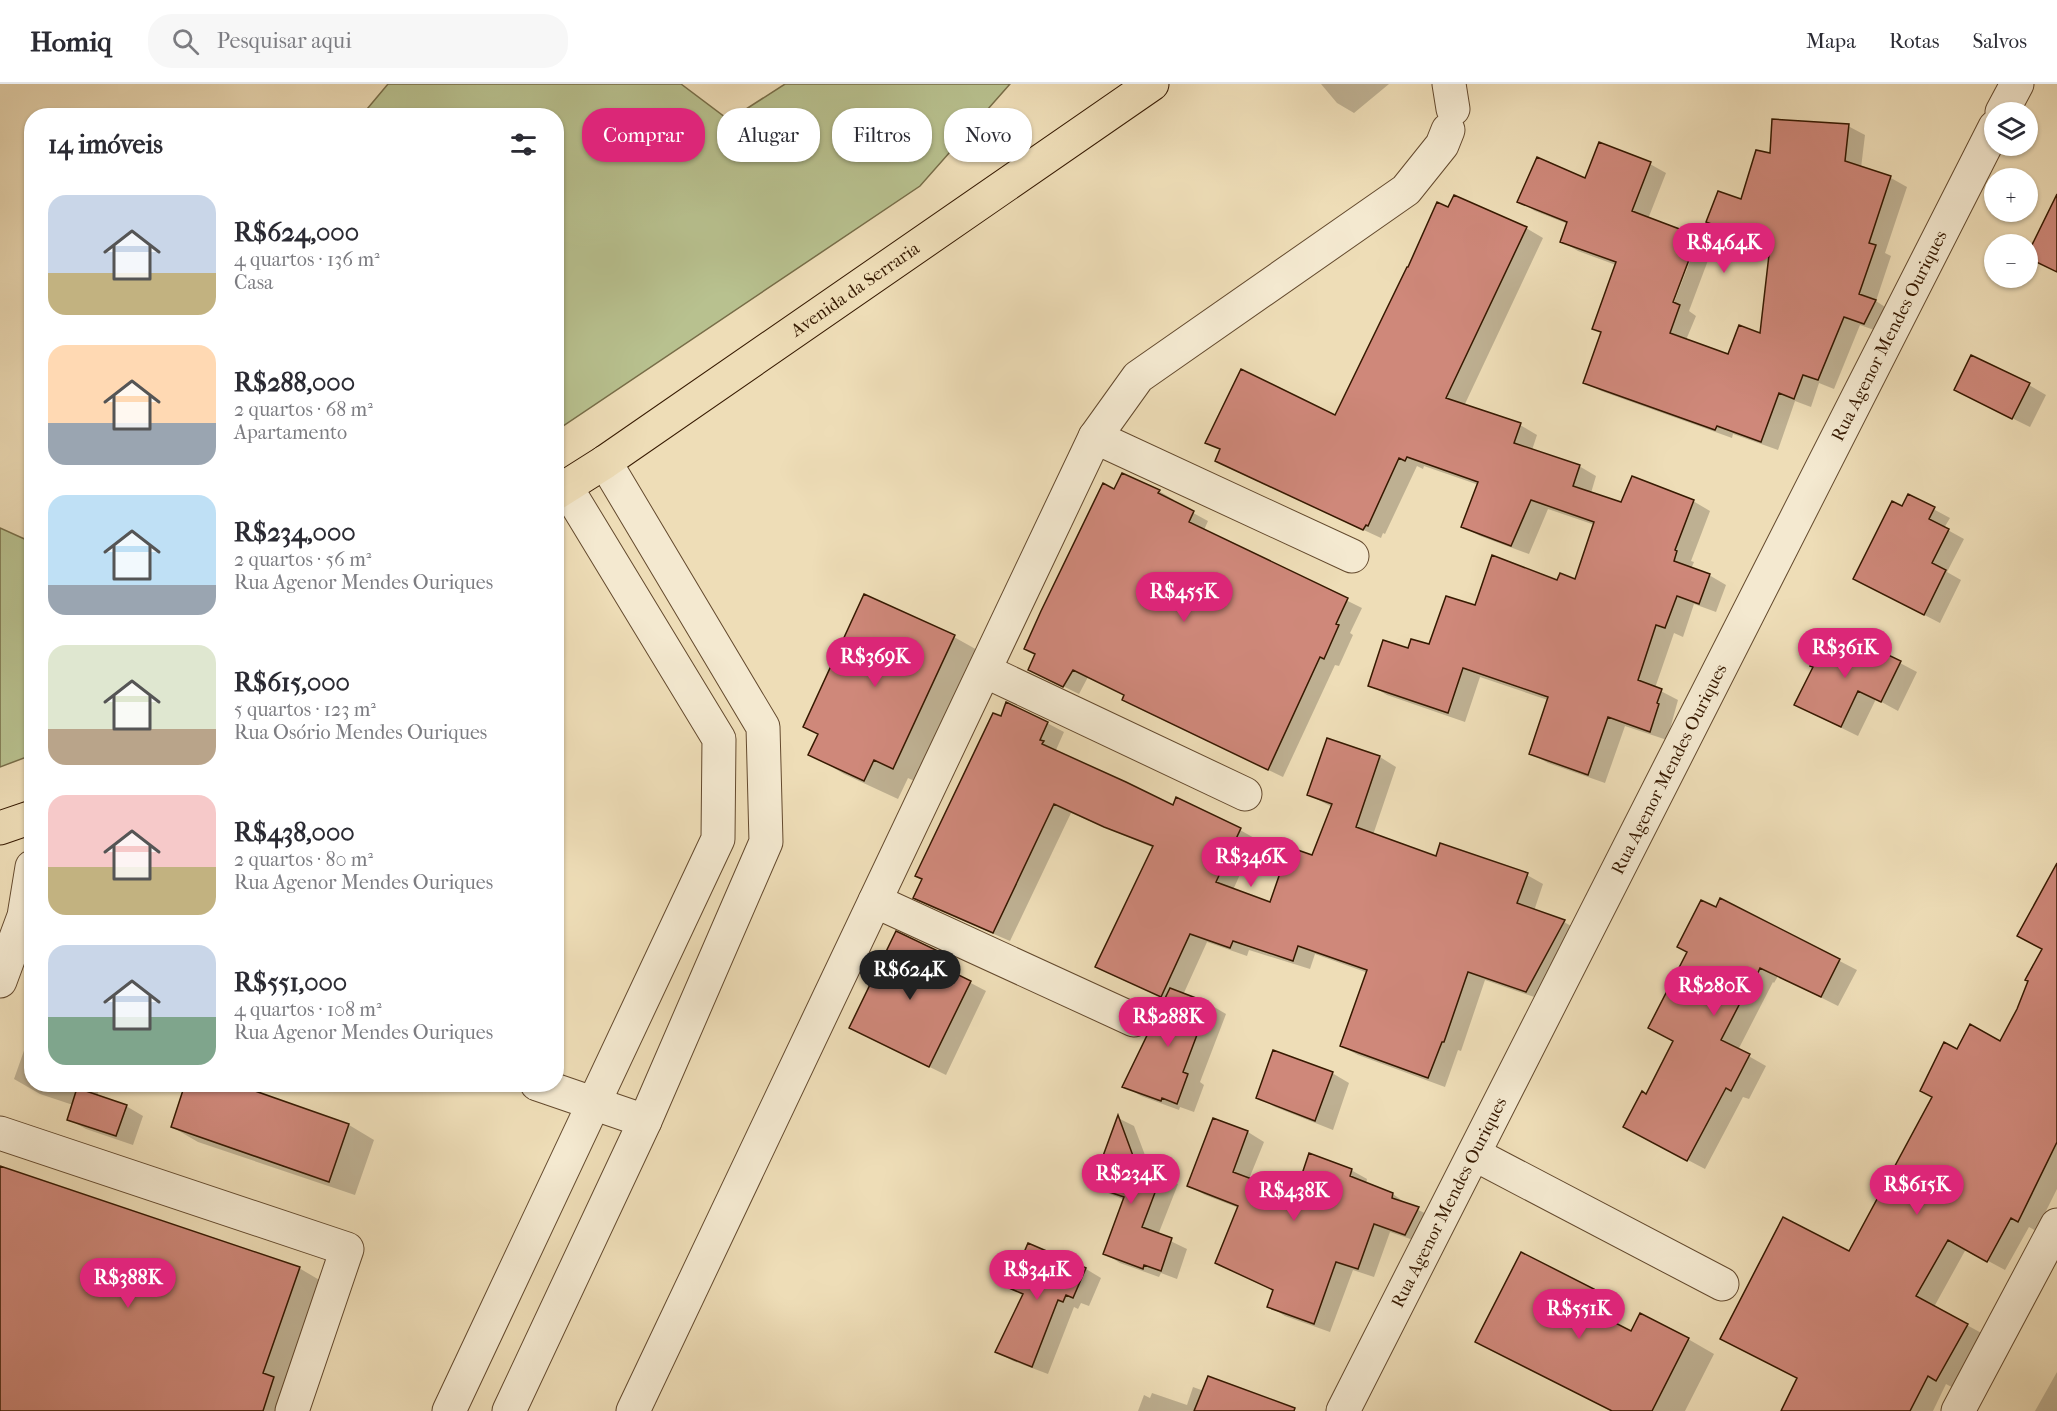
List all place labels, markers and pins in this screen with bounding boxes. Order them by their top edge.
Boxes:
pin: R$464K [1675,223,1773,274]
pin: R$455K [1135,572,1233,623]
pin: R$361K [1796,628,1894,679]
pin: R$369K [826,637,924,688]
pin: R$346K [1202,837,1300,888]
pin: R$624K [861,950,959,1001]
pin: R$280K [1665,966,1763,1017]
pin: R$288K [1119,997,1217,1048]
pin: R$234K [1082,1154,1180,1205]
pin: R$615K [1868,1165,1966,1216]
pin: R$438K [1245,1171,1343,1222]
pin: R$341K [988,1250,1086,1301]
pin: R$388K [79,1258,177,1309]
pin: R$551K [1530,1289,1628,1340]

